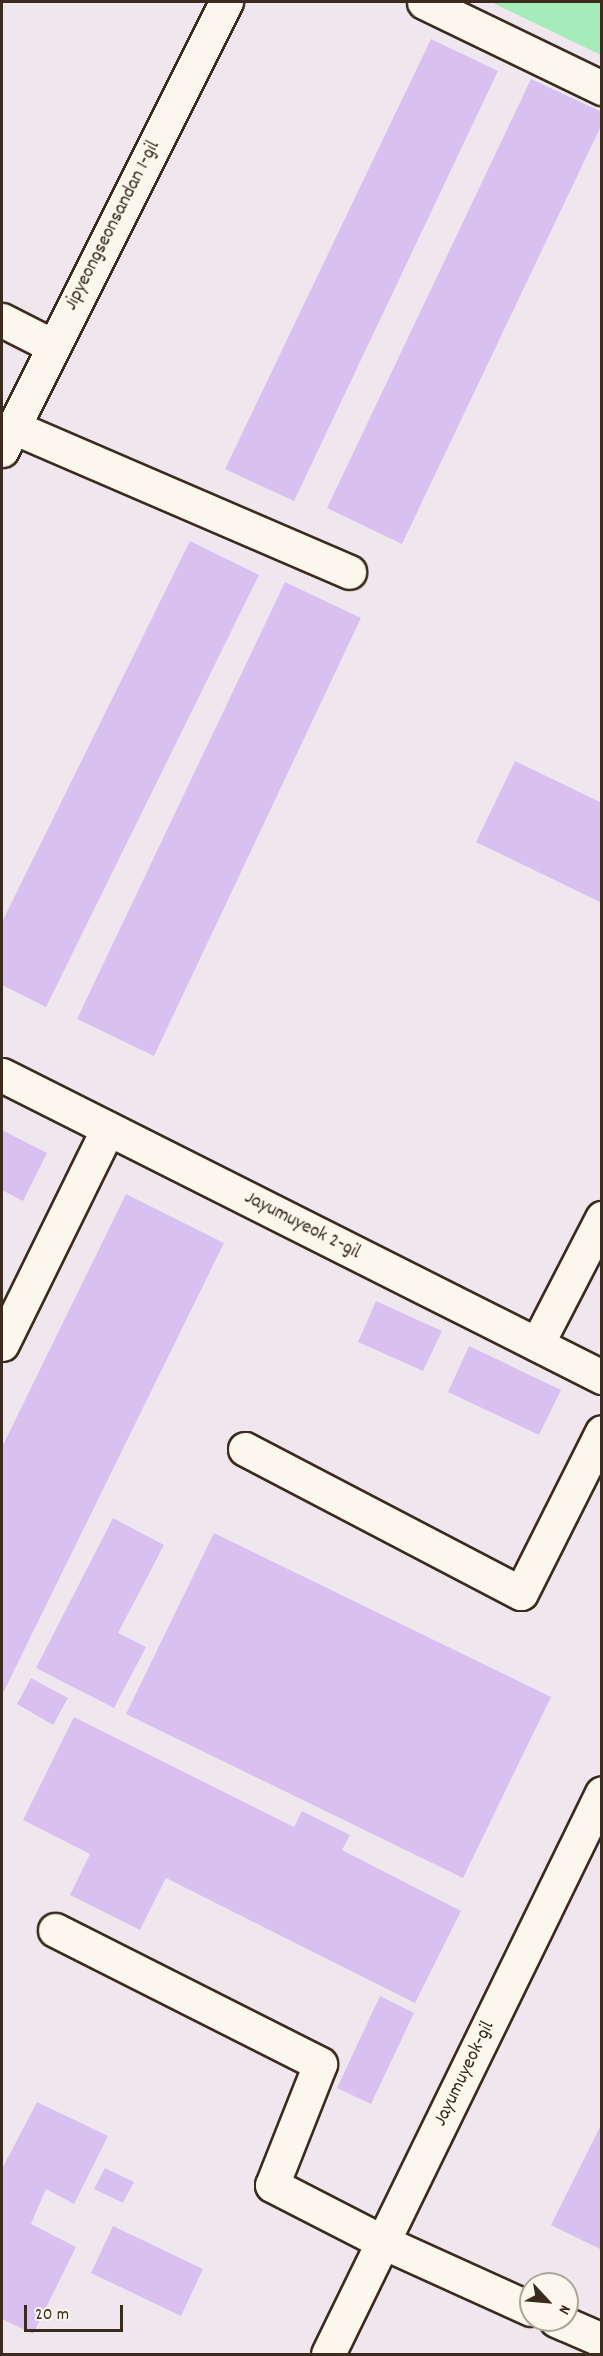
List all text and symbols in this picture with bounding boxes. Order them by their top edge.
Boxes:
street label: Jipyeongseonsandan 1-gil [60,137,166,315]
street label: Jayumuyeok 2-gil [240,1186,364,1266]
street label: Jayumuyeok-gil [429,2018,501,2130]
north arrow [519,2272,579,2332]
scale bar [27,2293,126,2331]
text: N [552,2301,576,2318]
text: 20 m [35,2303,69,2328]

